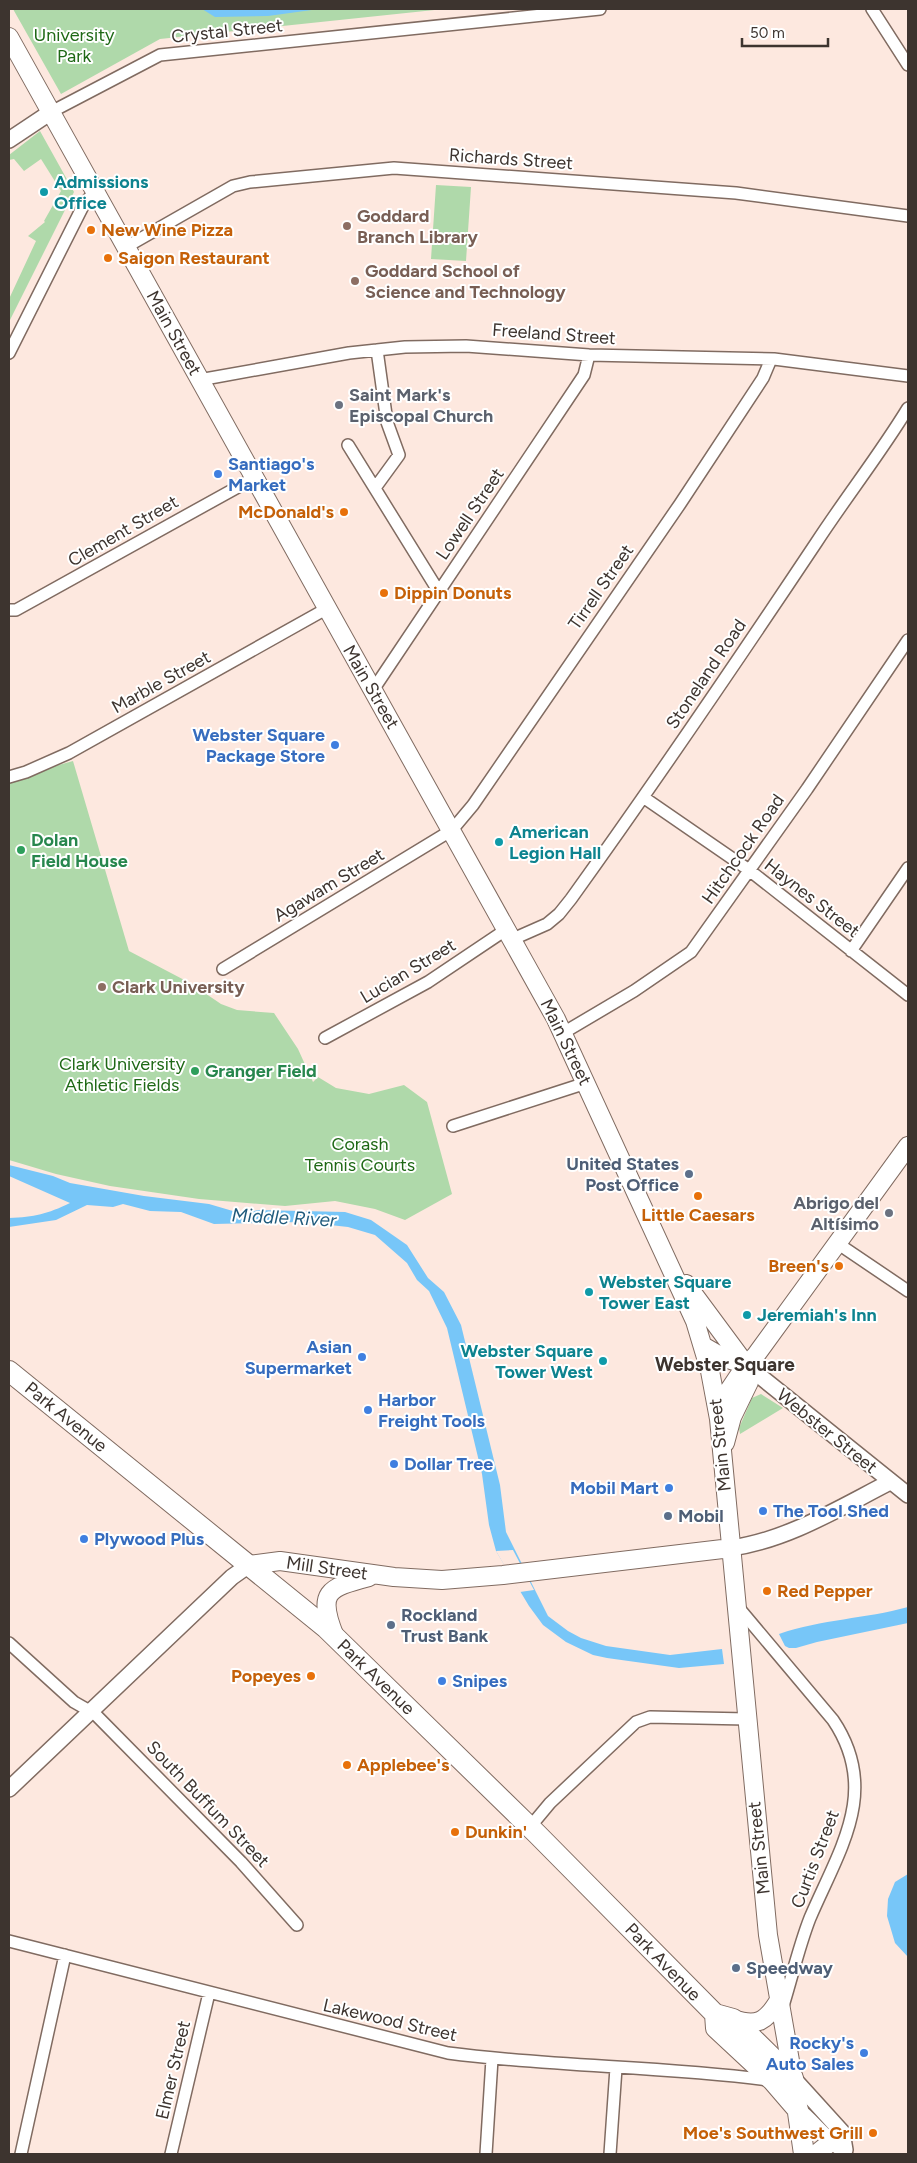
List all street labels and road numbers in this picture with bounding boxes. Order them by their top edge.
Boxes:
street label: Crystal Street [170,14,284,48]
street label: Richards Street [448,144,574,174]
street label: Main Street [142,287,206,379]
street label: Freeland Street [491,319,617,349]
street label: Lowell Street [431,464,509,564]
street label: Clement Street [64,490,182,571]
street label: Tirrell Street [564,540,638,634]
street label: Stoneland Road [661,615,751,733]
street label: Main Street [338,641,404,733]
street label: Marble Street [108,646,214,718]
street label: Hitchcock Road [697,790,789,908]
street label: Agawam Street [270,843,388,927]
street label: Haynes Street [760,854,864,942]
street label: Lucian Street [356,934,460,1008]
street label: Main Street [536,995,596,1089]
street label: Park Avenue [20,1377,112,1457]
street label: Webster Street [772,1384,882,1478]
street label: Main Street [704,1397,736,1493]
street label: Mill Street [285,1551,369,1585]
street label: Park Avenue [333,1635,420,1720]
street label: South Buffum Street [142,1736,274,1872]
street label: Main Street [743,1800,775,1896]
street label: Curtis Street [786,1807,844,1911]
street label: Park Avenue [621,1919,706,2006]
street label: Lakewood Street [321,1994,459,2046]
street label: Elmer Street [151,2018,195,2122]

